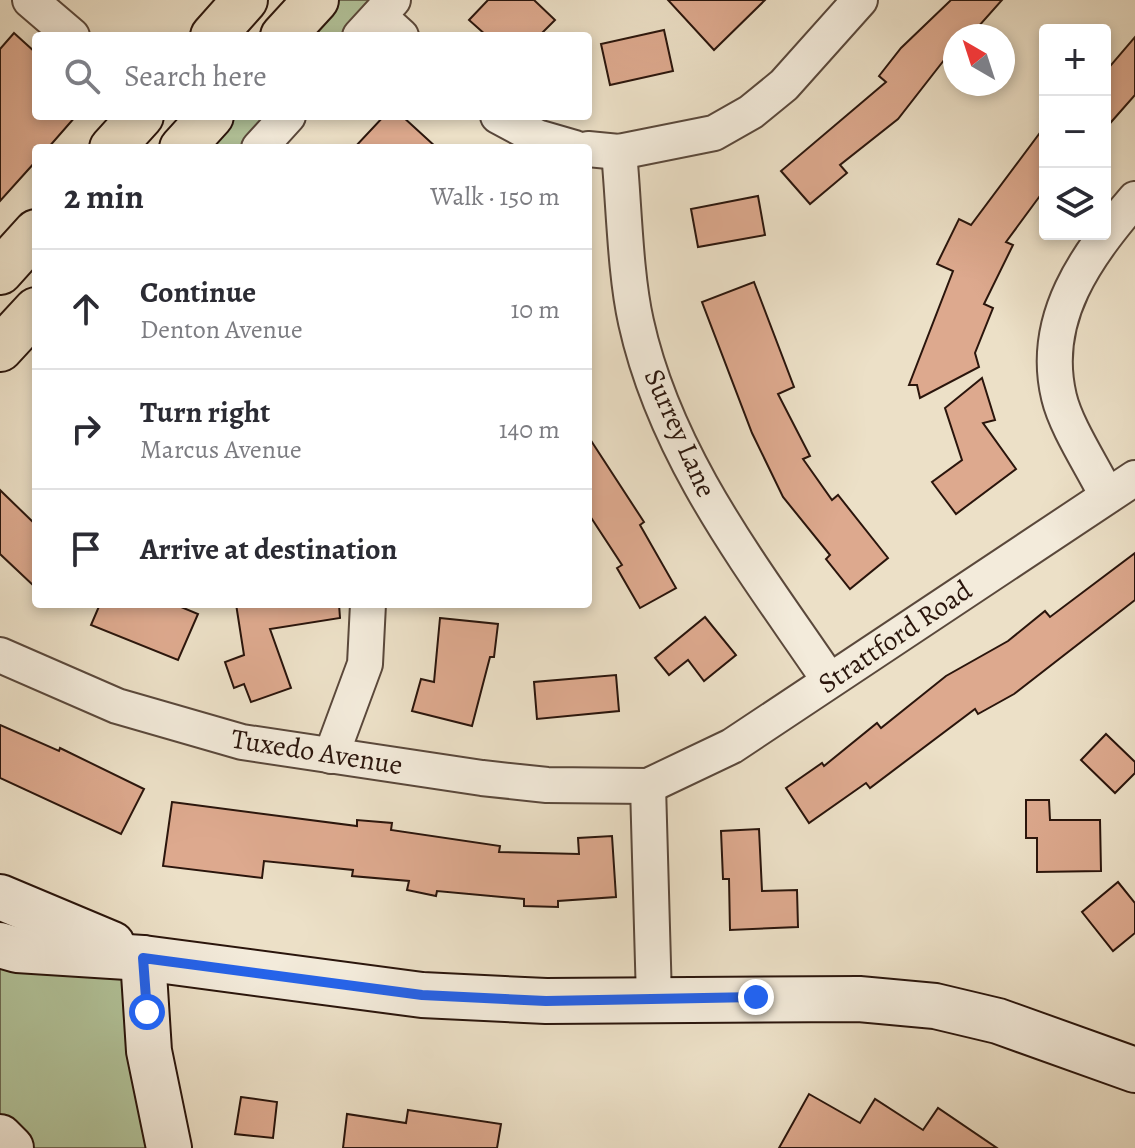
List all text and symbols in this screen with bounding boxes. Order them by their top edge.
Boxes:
north arrow [943,24,1015,96]
map controls [1039,24,1111,240]
button: + [1039,24,1111,96]
search box [32,32,592,120]
icon: search [60,54,104,98]
text: Search here [124,56,267,96]
button: − [1039,96,1111,168]
button: layers [1039,168,1111,240]
text: 2 min [64,173,144,220]
text: Walk · 150 m [430,179,560,214]
text: Continue [140,272,256,312]
icon: ahead [64,287,108,331]
text: 10 m [510,292,560,327]
text: Denton Avenue [140,312,303,347]
street label: Surrey Lane [635,363,725,503]
text: Turn right [140,392,270,432]
icon: right [64,407,108,451]
text: 140 m [499,412,560,447]
text: Marcus Avenue [140,432,302,467]
icon: arrive [64,527,108,571]
text: Arrive at destination [140,529,397,569]
street label: Strattford Road [811,571,980,703]
street label: Tuxedo Avenue [229,720,405,784]
route end [738,979,774,1015]
route start [129,994,165,1030]

